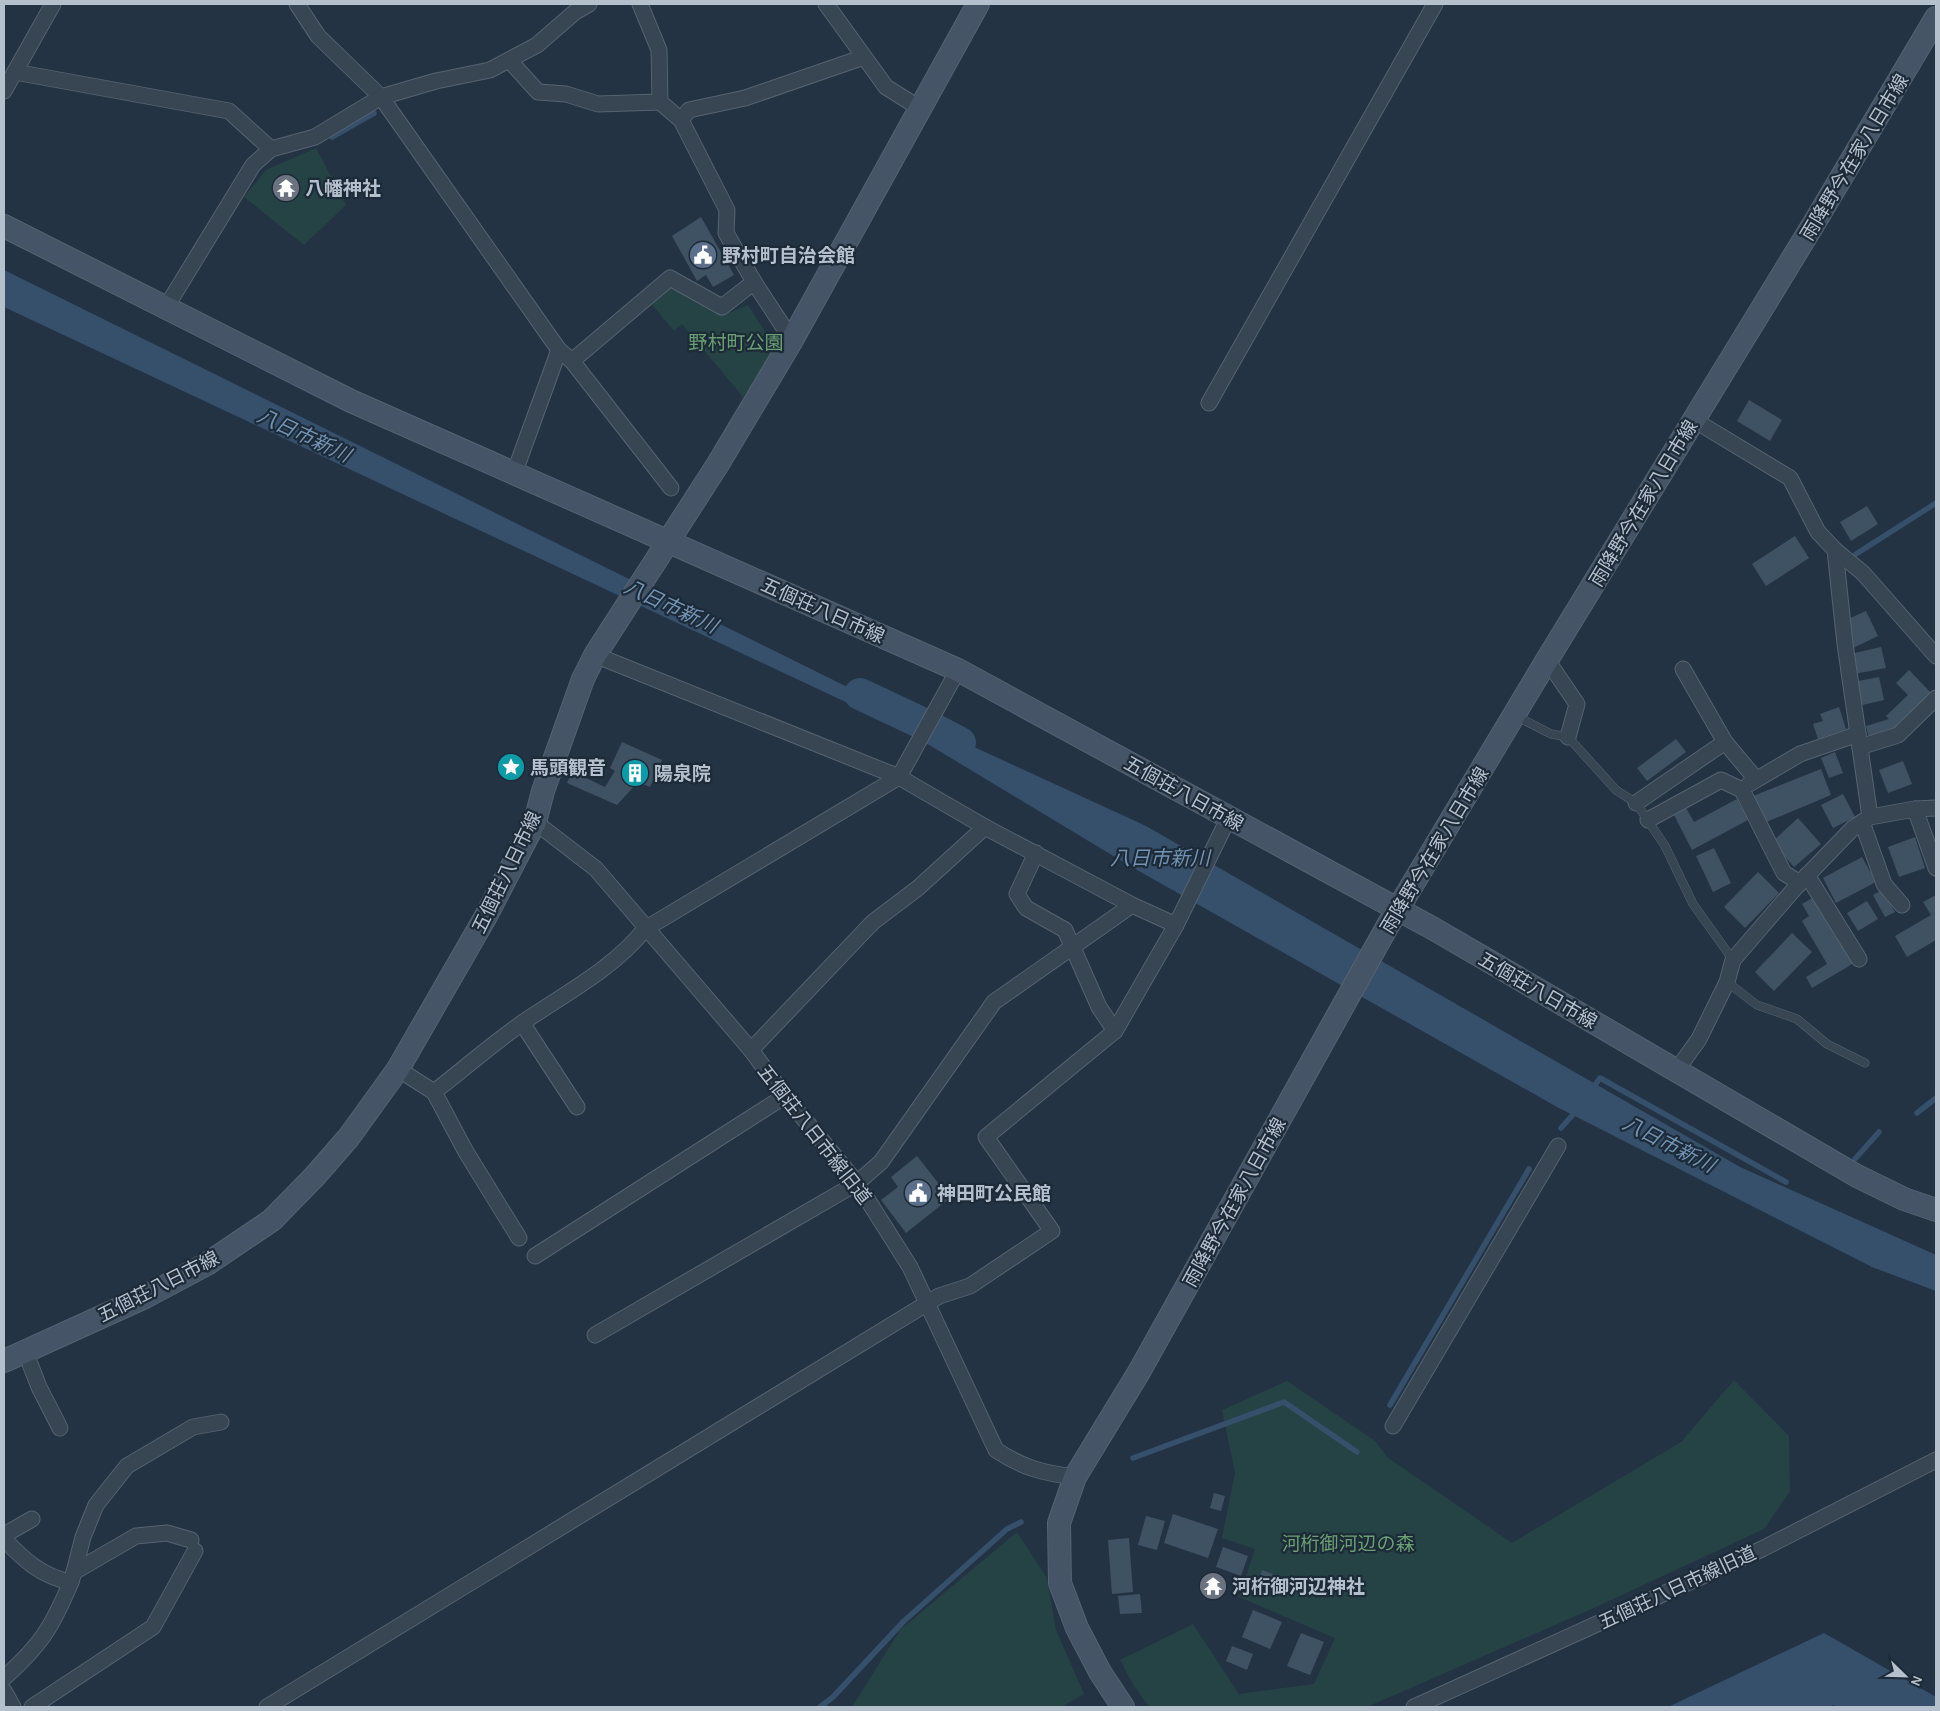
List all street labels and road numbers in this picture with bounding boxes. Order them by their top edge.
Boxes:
street label: 雨降野今在家八日市線 [1796,70,1913,245]
street label: 雨降野今在家八日市線 [1585,416,1702,591]
street label: 五個荘八日市線 [757,574,888,648]
street label: 五個荘八日市線 [1120,752,1247,836]
street label: 雨降野今在家八日市線 [1376,763,1493,938]
street label: 五個荘八日市線 [468,808,546,937]
street label: 五個荘八日市線 [1474,948,1601,1034]
street label: 五個荘八日市線旧道 [753,1060,876,1209]
street label: 雨降野今在家八日市線 [1179,1114,1291,1291]
street label: 五個荘八日市線 [94,1247,223,1327]
street label: 五個荘八日市線旧道 [1595,1542,1760,1634]

